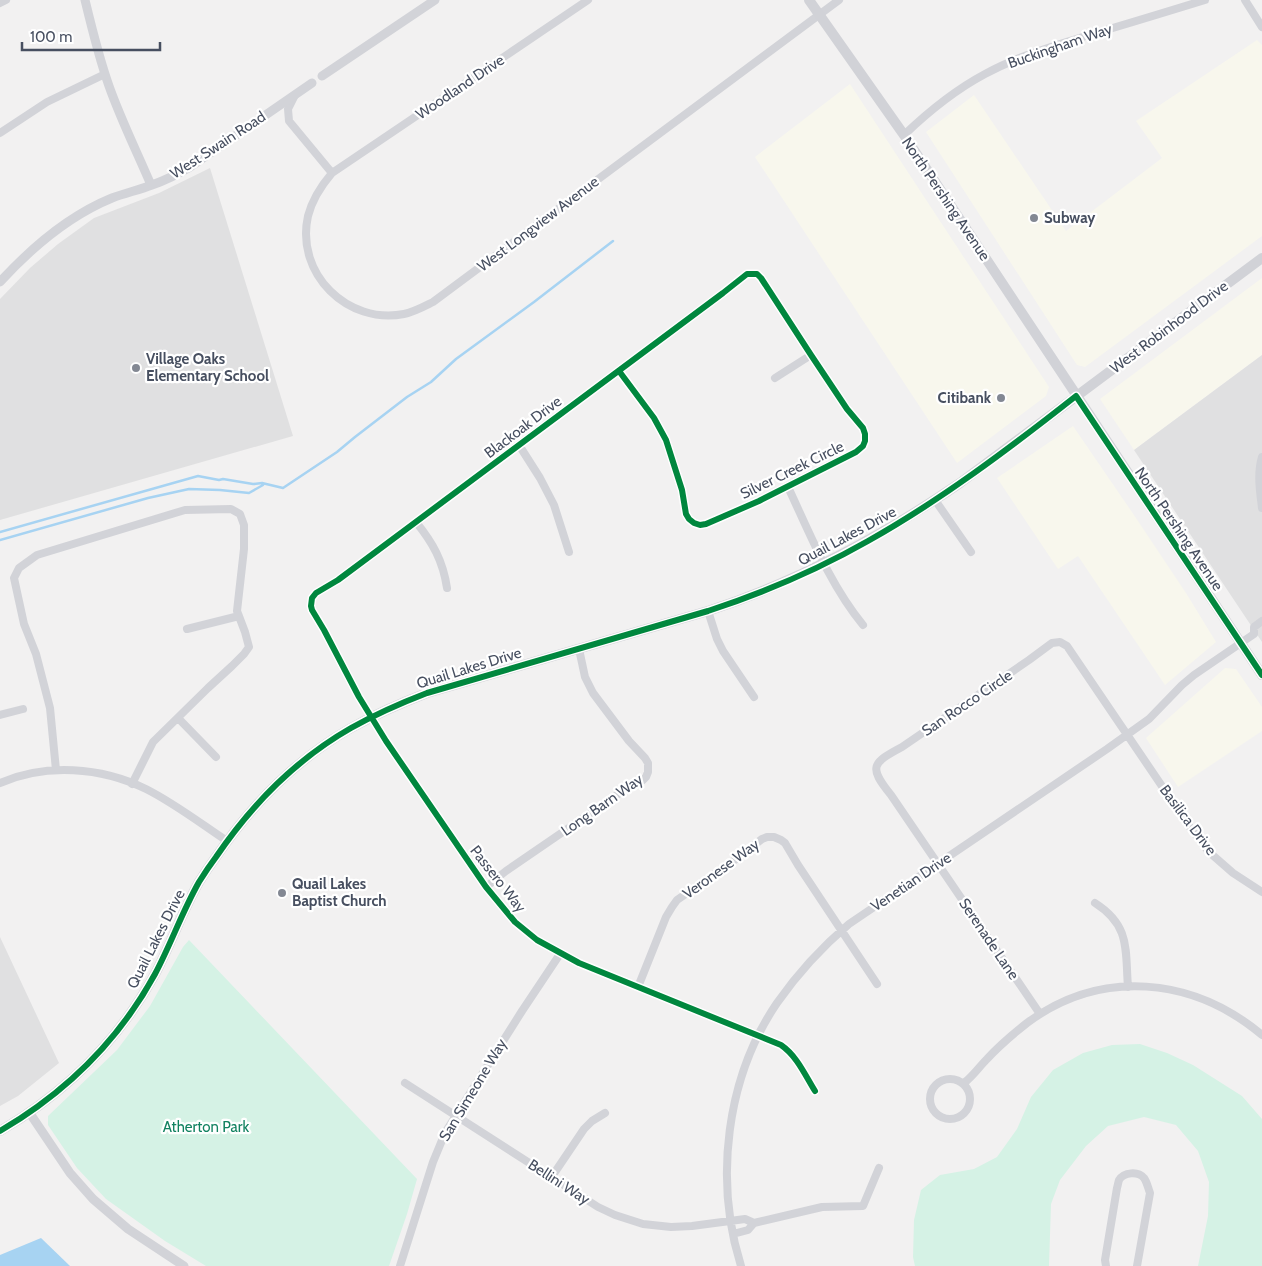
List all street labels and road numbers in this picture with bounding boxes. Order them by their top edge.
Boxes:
street label: Buckingham Way [1005,20,1115,72]
street label: Woodland Drive [412,51,508,123]
street label: West Swain Road [167,107,269,183]
street label: North Pershing Avenue [898,134,994,264]
street label: West Longview Avenue [474,172,603,276]
street label: West Robinhood Drive [1107,277,1232,377]
street label: Blackoak Drive [481,392,565,462]
street label: Silver Creek Circle [737,437,847,503]
street label: North Pershing Avenue [1131,464,1227,594]
street label: Quail Lakes Drive [795,502,899,569]
street label: Quail Lakes Drive [414,643,524,692]
street label: San Rocco Circle [918,666,1016,740]
street label: Long Barn Way [558,770,647,840]
street label: Basilica Drive [1156,781,1220,859]
street label: Veronese Way [679,835,763,903]
street label: Passero Way [466,842,530,916]
street label: Venetian Drive [867,848,955,915]
street label: Quail Lakes Drive [123,886,189,991]
street label: Serenade Lane [955,895,1023,983]
street label: San Simeone Way [435,1035,511,1144]
street label: Bellini Way [525,1155,594,1209]

